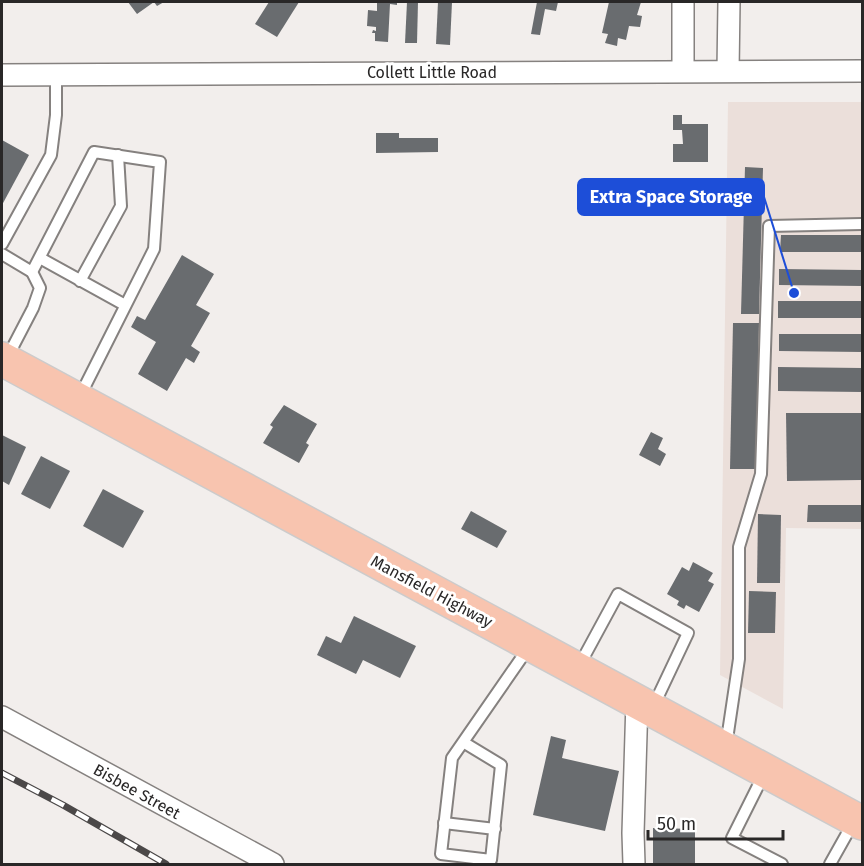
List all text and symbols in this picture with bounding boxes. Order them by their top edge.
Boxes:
street label: Collett Little Road [367,63,497,82]
callout: Extra Space Storage [578,179,764,215]
text: Extra Space Storage [590,186,752,208]
street label: Mansfield Highway [368,551,496,632]
street label: Bisbee Street [90,760,184,823]
scale bar [648,803,783,841]
text: 50 m [657,813,696,835]

